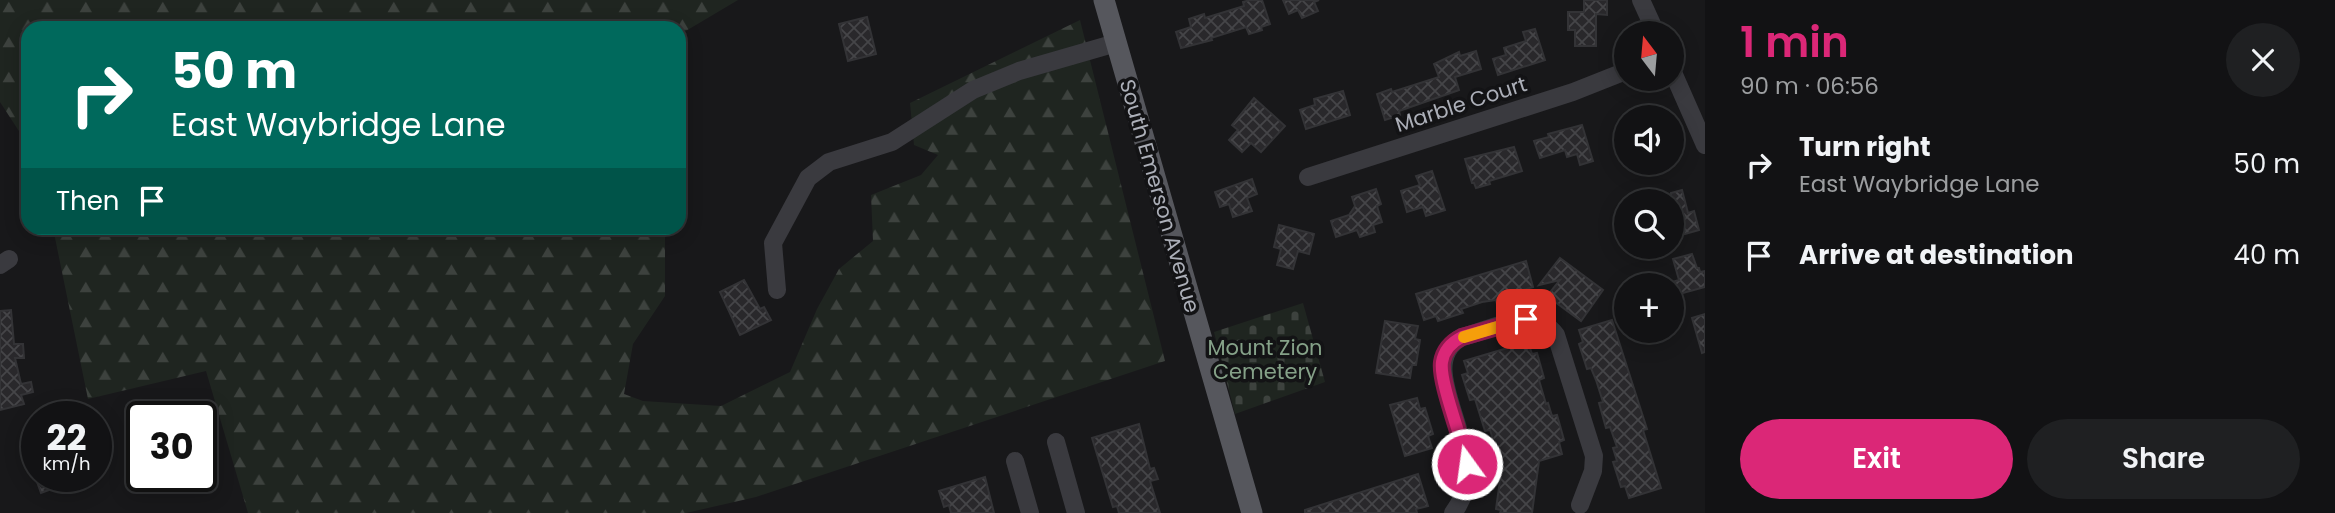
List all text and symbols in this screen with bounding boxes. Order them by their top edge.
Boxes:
text: 1 min [1740,13,1849,72]
north arrow [1614,21,1684,91]
map controls [1614,21,1684,343]
button: close [2226,23,2300,97]
text: 50 m [171,37,297,105]
icon: right [56,49,147,140]
street label: Marble Court [1392,69,1530,139]
text: 90 m · 06:56 [1740,70,1879,102]
street label: South Emerson Avenue [1113,76,1207,316]
text: East Waybridge Lane [171,102,506,147]
button: sound [1614,105,1684,175]
text: Turn right [1799,129,1931,165]
icon: right [1740,146,1778,184]
text: 50 m [2234,146,2300,182]
text: East Waybridge Lane [1799,168,2040,200]
icon: arrive [133,182,171,220]
text: Then [56,183,119,219]
button: search [1614,189,1684,259]
icon: arrive [1740,237,1778,275]
text: Arrive at destination [1799,237,2074,273]
text: 40 m [2234,237,2300,273]
button: + [1614,273,1684,343]
pin [1496,289,1556,349]
icon: arrive [1507,300,1545,338]
park label: Mount Zion Cemetery [1207,333,1323,386]
speed limit sign: 30 [126,401,217,492]
text: 22 [47,413,86,462]
button: Exit [1740,419,2013,499]
button: Share [2027,419,2300,499]
position arrow [1430,427,1504,501]
text: km/h [43,451,90,476]

